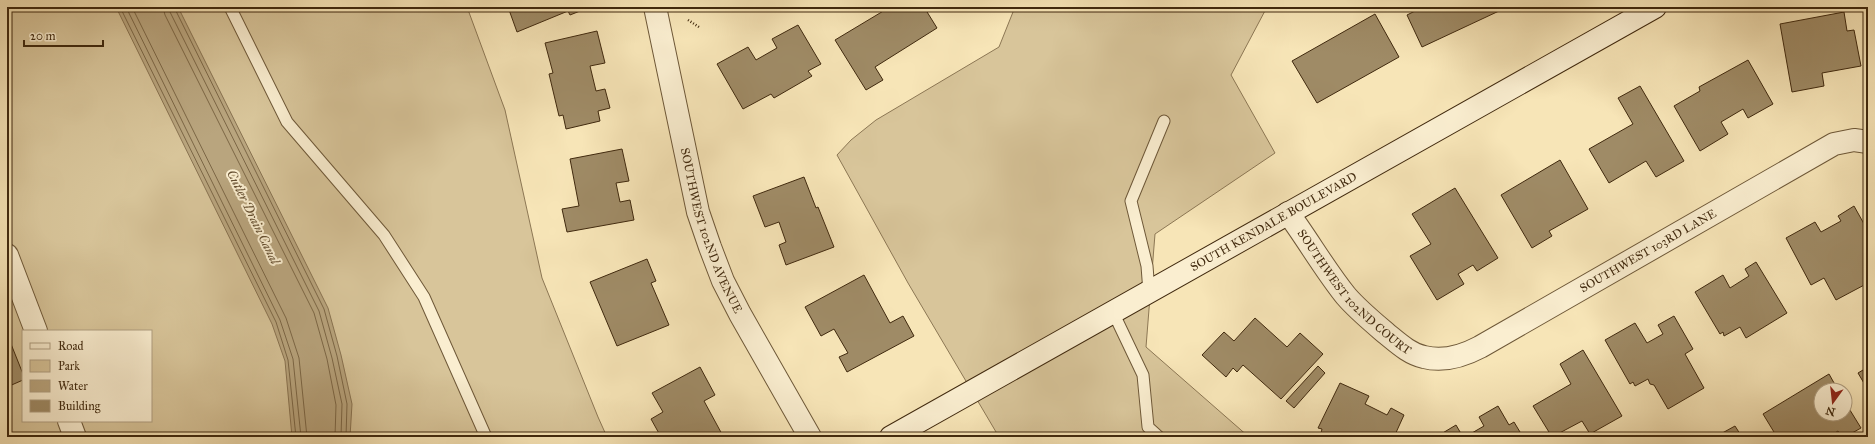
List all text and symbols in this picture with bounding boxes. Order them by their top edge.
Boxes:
scale bar [24,22,103,48]
text: 20 m [30,29,56,43]
street label: SOUTHWEST 102ND AVENUE [678,146,746,316]
water label: Cutler Drain Canal [223,167,283,268]
street label: SOUTH KENDALE BOULEVARD [1188,169,1359,274]
street label: SOUTHWEST 103RD LANE [1577,206,1719,295]
street label: SOUTHWEST 102ND COURT [1295,227,1414,358]
legend [22,330,152,422]
text: Road [58,339,84,353]
text: Park [58,359,80,373]
text: Water [58,379,88,393]
north arrow [1813,382,1853,422]
text: Building [58,399,101,414]
text: N [1824,404,1837,419]

